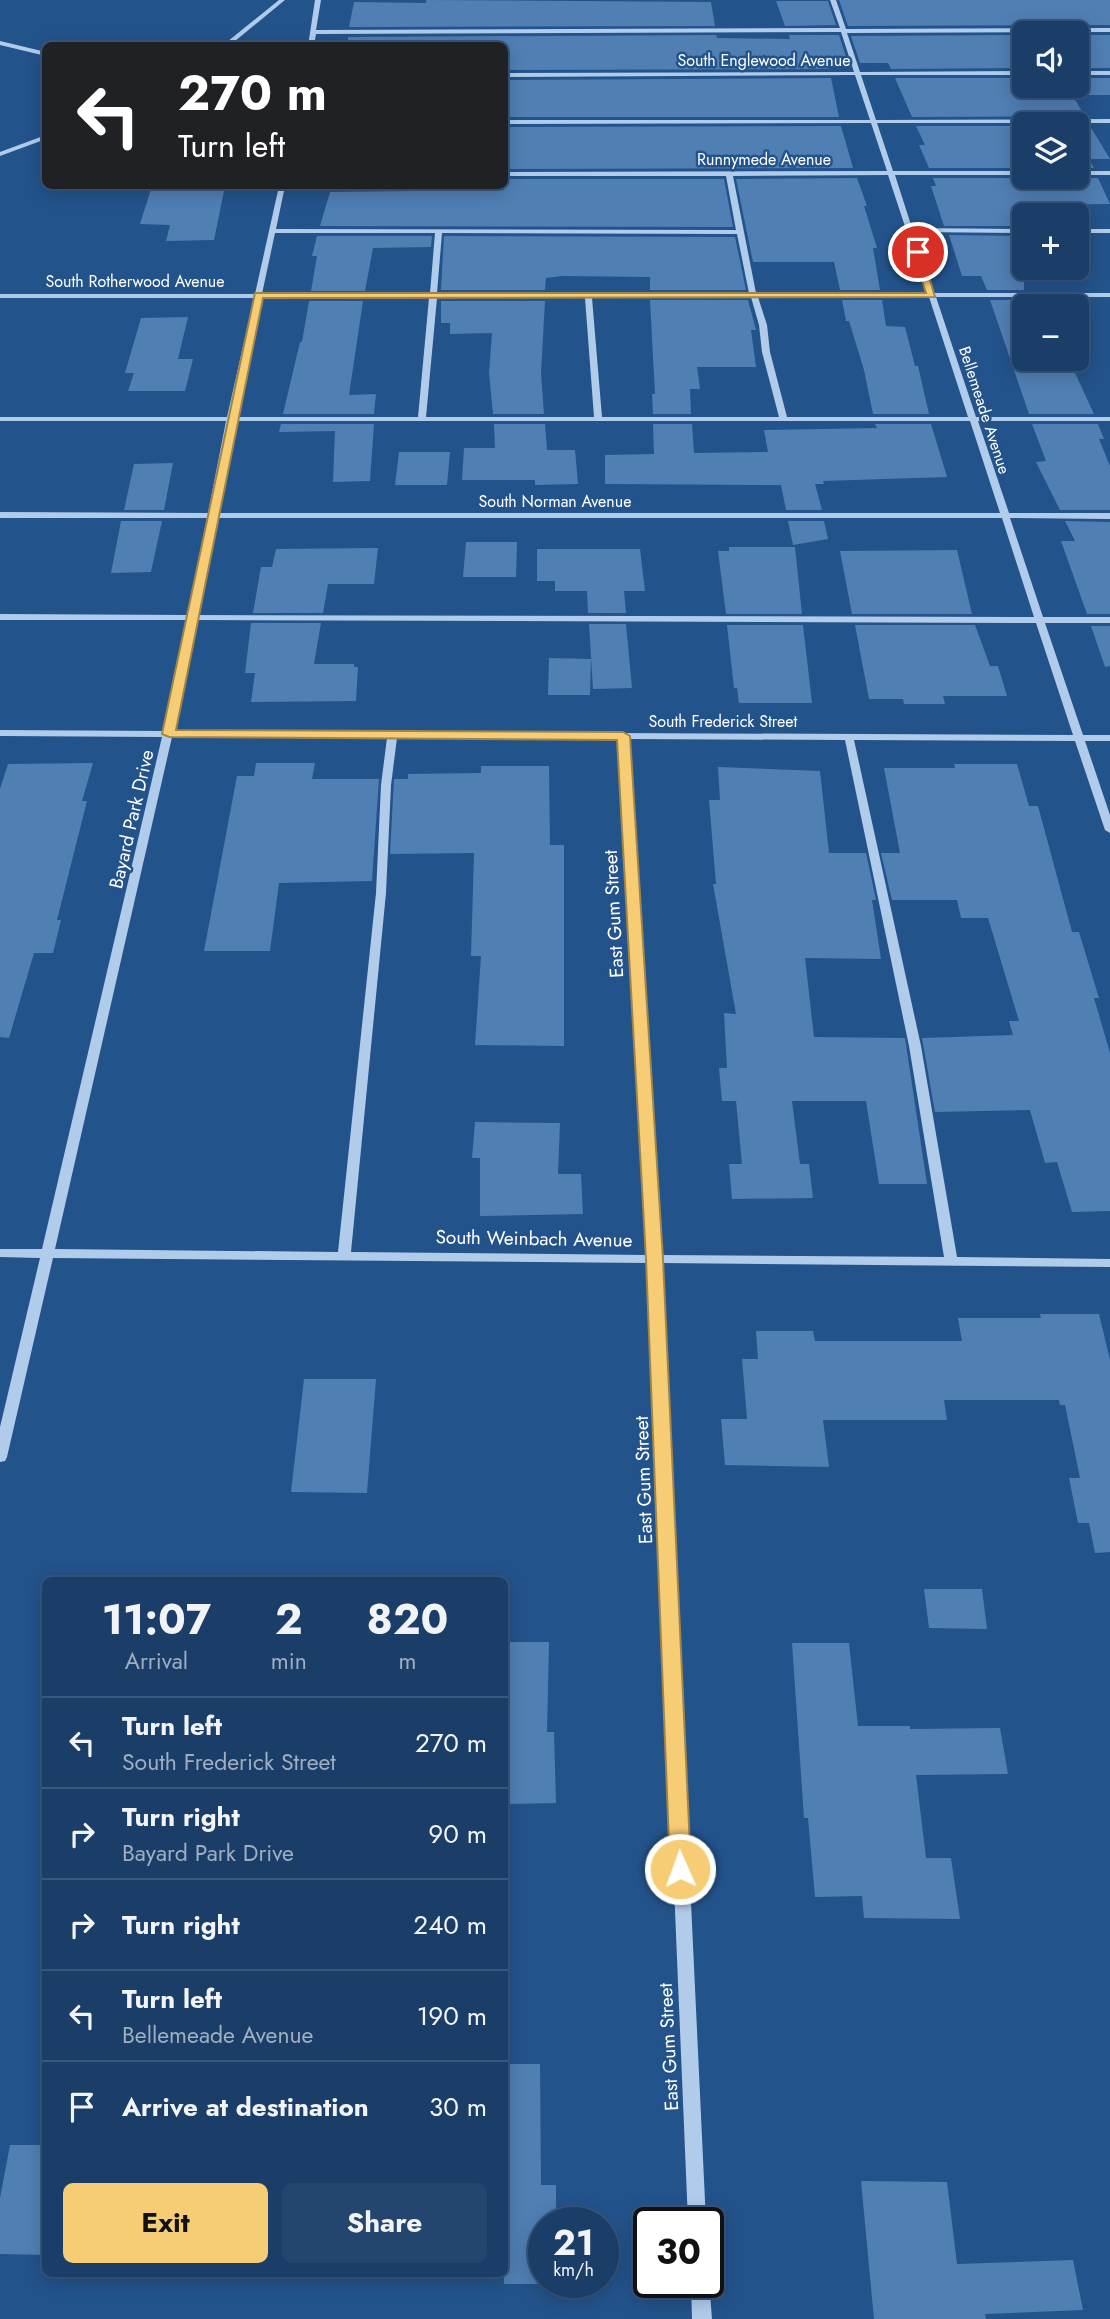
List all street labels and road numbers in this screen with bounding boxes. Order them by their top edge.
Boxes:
street label: South Englewood Avenue [678,49,850,72]
street label: Runnymede Avenue [697,148,831,171]
street label: South Rotherwood Avenue [46,270,224,293]
street label: Bellemeade Avenue [953,343,1016,477]
street label: South Norman Avenue [479,490,631,513]
street label: South Frederick Street [649,710,798,733]
street label: Bayard Park Drive [102,747,161,891]
street label: East Gum Street [597,849,630,979]
street label: South Weinbach Avenue [435,1223,633,1254]
street label: East Gum Street [628,1415,659,1544]
street label: East Gum Street [652,1982,685,2112]

